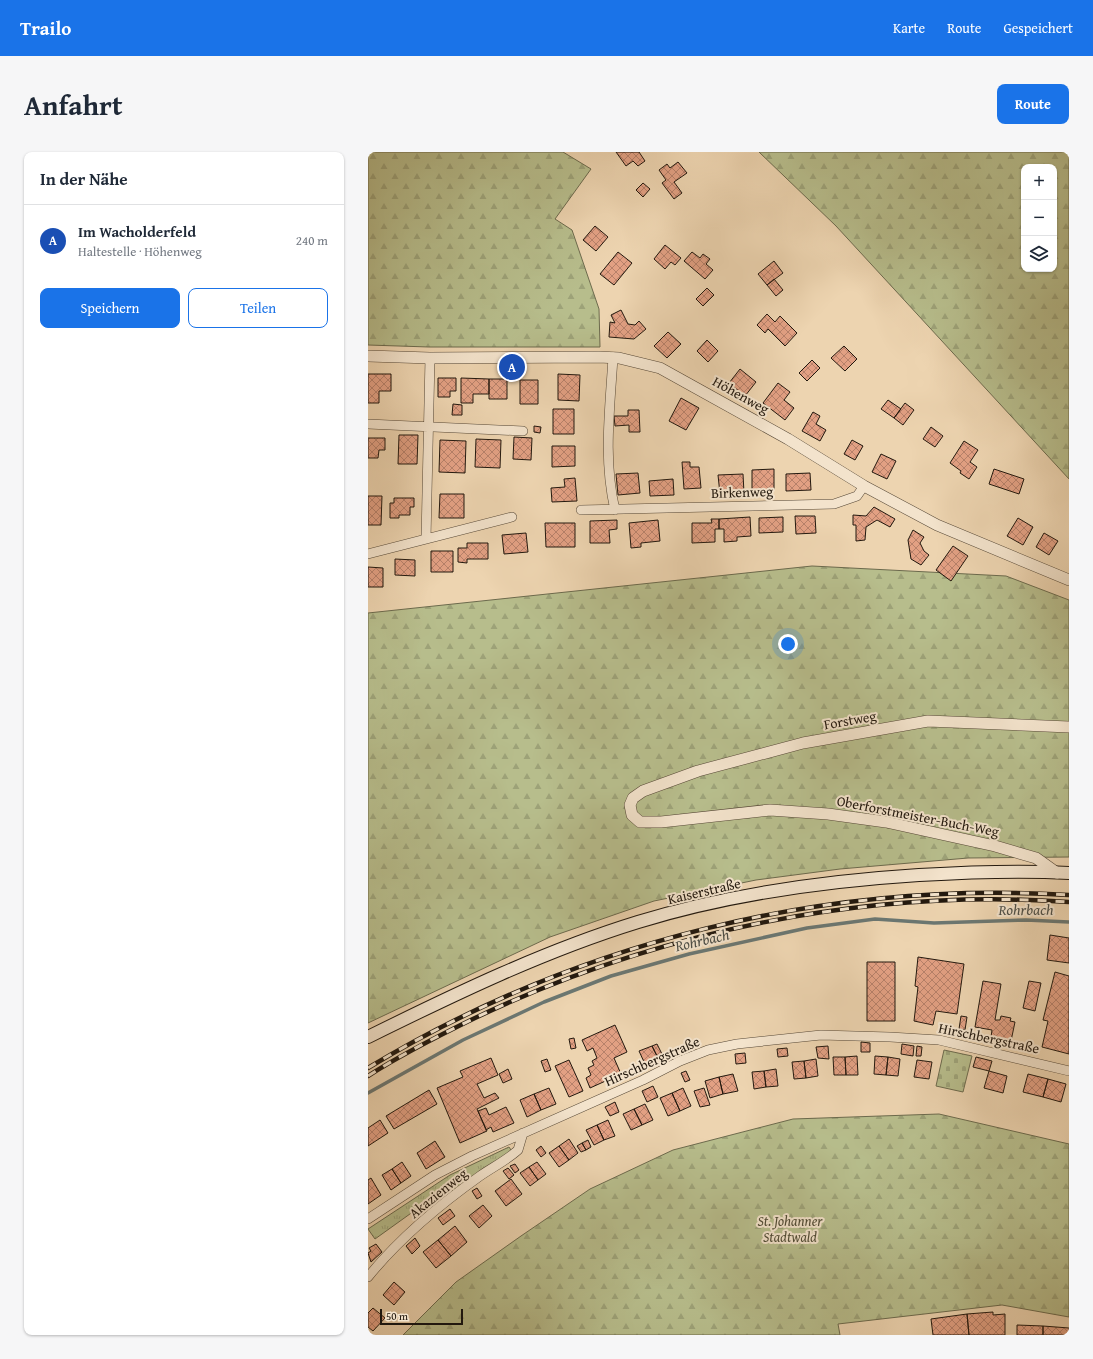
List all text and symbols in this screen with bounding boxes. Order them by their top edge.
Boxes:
text: Trailo [20,14,71,42]
text: Karte [893,18,925,38]
text: Route [947,18,981,38]
text: Gespeichert [1003,18,1073,38]
text: Anfahrt [24,84,123,125]
button: Route [997,84,1069,124]
map controls [1021,164,1057,272]
button: + [1021,164,1057,200]
text: In der Nähe [40,166,128,191]
button: − [1021,200,1057,236]
text: Im Wacholderfeld [78,221,196,242]
text: A [49,231,57,250]
text: 240 m [296,231,328,250]
button: layers [1021,236,1057,272]
text: Haltestelle · Höhenweg [78,242,202,261]
button: Speichern [40,288,180,328]
button: Teilen [188,288,328,328]
pin: A [499,352,525,382]
street label: Höhenweg [709,371,773,419]
street label: Birkenweg [711,481,773,503]
your location [778,634,798,654]
street label: Forstweg [822,706,878,734]
street label: Oberforstmeister-Buch-Weg [835,790,1001,842]
street label: Kaiserstraße [666,873,743,909]
water label: Rohrbach [997,899,1054,920]
water label: Rohrbach [672,923,732,957]
street label: Hirschbergstraße [937,1018,1042,1059]
street label: Hirschbergstraße [601,1031,703,1091]
street label: Akazienweg [405,1163,471,1223]
park label: St. Johanner Stadtwald [757,1211,823,1247]
scale bar [380,1307,463,1326]
text: 50 m [386,1308,408,1324]

